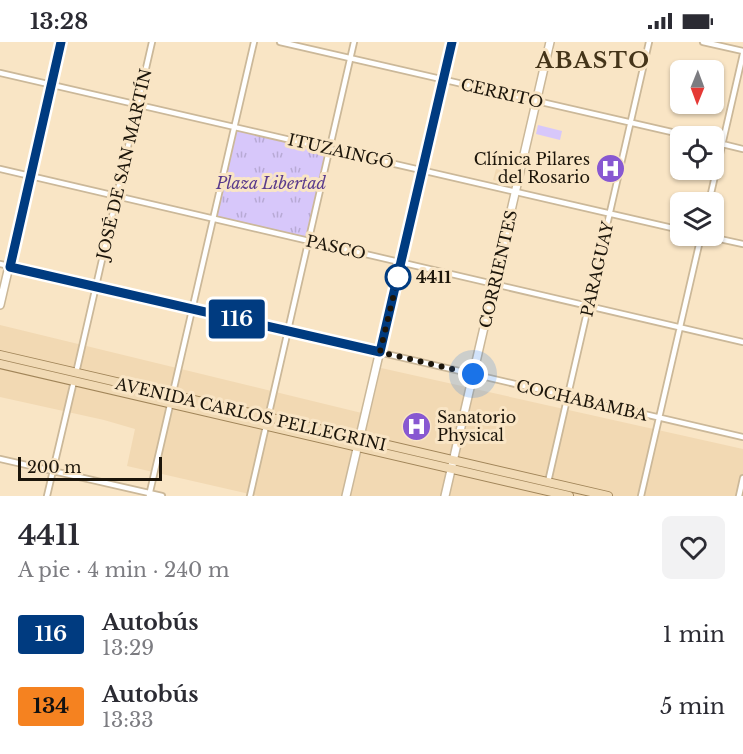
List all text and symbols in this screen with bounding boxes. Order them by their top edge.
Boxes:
text: 13:28 [30,8,88,35]
district label: ABASTO [534,47,651,74]
north arrow [670,60,724,114]
map controls [670,60,724,246]
street label: JOSÉ DE SAN MARTÍN [92,67,156,263]
street label: CERRITO [459,74,545,112]
button: locate [670,126,724,180]
street label: ITUZAINGÓ [286,129,396,173]
place label: Clínica Pilares del Rosario [474,149,590,187]
hospital icon: Clínica Pilares del Rosario [595,152,627,184]
park label: Plaza Libertad [215,173,326,193]
button: layers [670,192,724,246]
street label: CORRIENTES [475,208,521,330]
street label: PARAGUAY [576,219,618,319]
street label: PASCO [304,230,368,264]
marker: 4411 [385,264,411,290]
place label: 4411 [416,267,451,287]
line badge: 116 [202,300,272,338]
text: 116 [221,306,253,332]
your location [458,359,488,389]
street label: AVENIDA CARLOS PELLEGRINI [113,373,388,455]
street label: COCHABAMBA [514,375,650,425]
place label: Sanatorio Physical [437,407,516,445]
hospital icon: Sanatorio Physical [400,410,432,442]
scale bar [18,454,162,482]
text: 200 m [27,457,81,477]
button: heart [662,516,725,579]
text: 4411 [18,518,80,553]
text: A pie · 4 min · 240 m [18,558,230,582]
text: Autobús [102,609,198,636]
text: 116 [35,621,67,647]
text: 1 min [663,621,725,648]
text: 13:29 [102,636,154,660]
text: Autobús [102,681,198,708]
text: 134 [33,693,69,719]
text: 5 min [660,693,725,720]
text: 13:33 [102,708,154,732]

